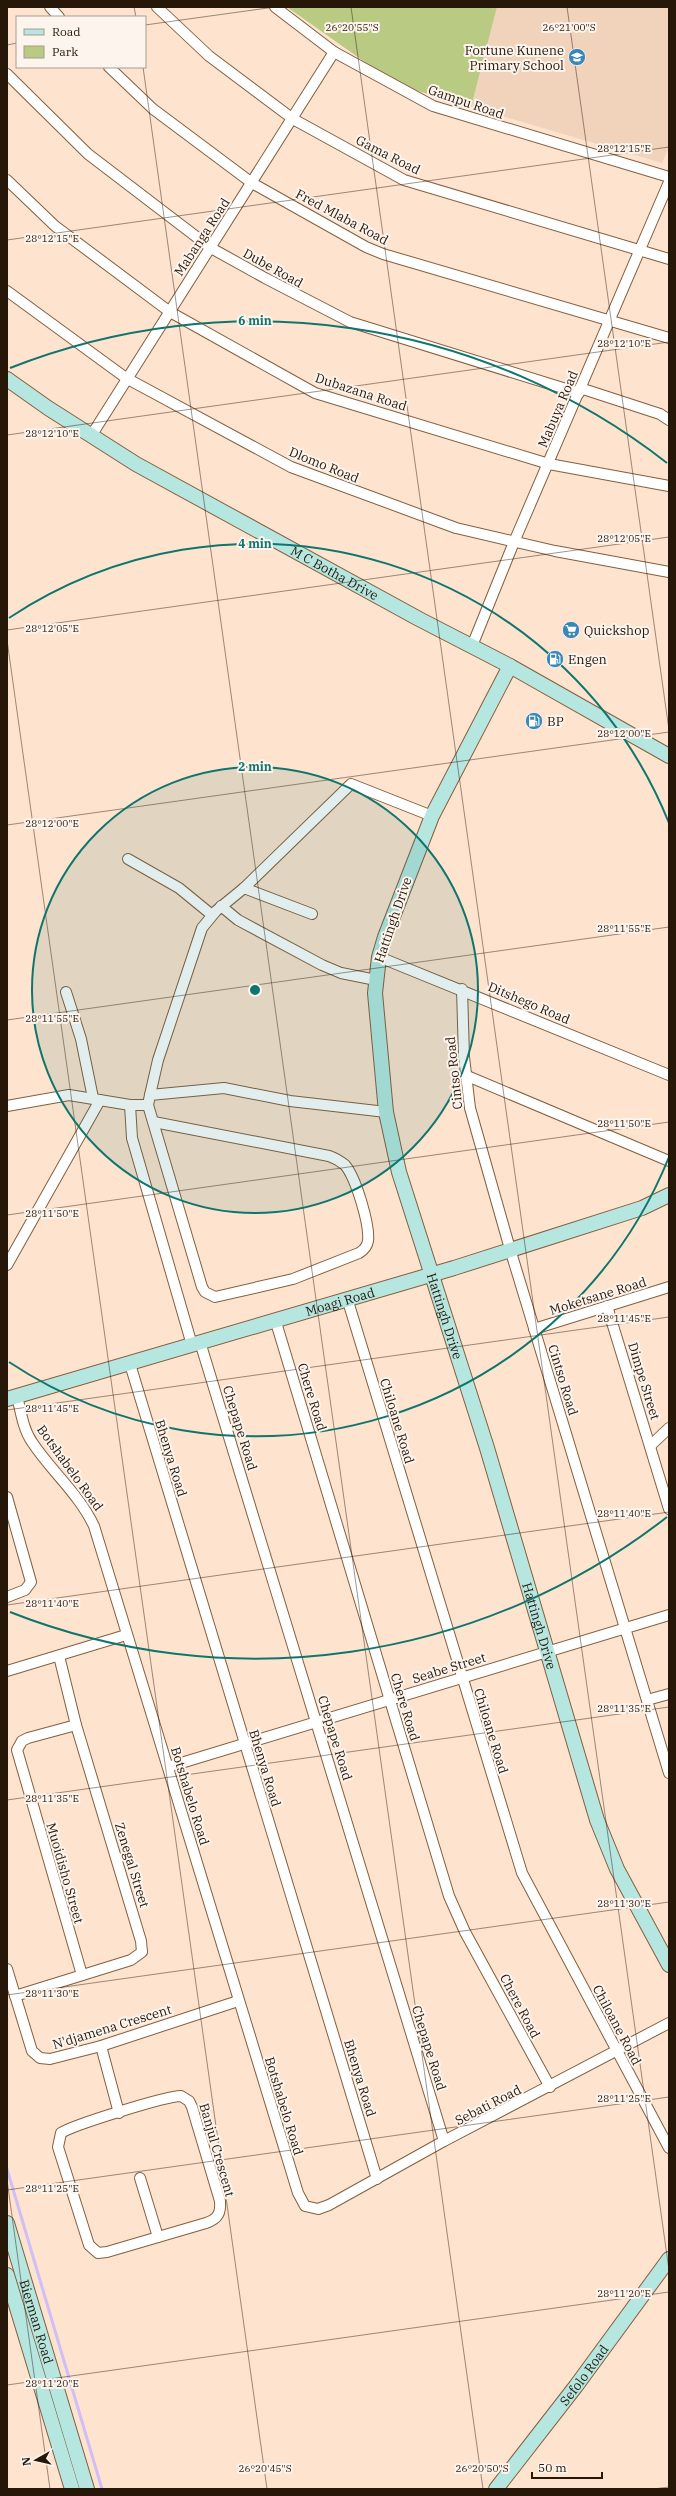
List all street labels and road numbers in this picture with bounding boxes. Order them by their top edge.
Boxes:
street label: Gampu Road [426,81,506,123]
street label: Gama Road [353,132,423,179]
street label: Fred Mlaba Road [293,185,391,249]
street label: Mabanga Road [170,195,234,279]
street label: Dube Road [240,245,306,292]
street label: Mabuya Road [534,368,582,450]
street label: Dubazana Road [313,369,409,415]
street label: Dlomo Road [286,443,362,487]
street label: M C Botha Drive [288,542,382,604]
street label: Hattingh Drive [370,875,416,965]
street label: Ditshego Road [485,978,573,1028]
street label: Cintso Road [442,1036,466,1110]
street label: Hattingh Drive [423,1271,467,1361]
street label: Moketsane Road [548,1273,649,1319]
street label: Moagi Road [303,1283,377,1320]
street label: Dimpe Street [624,1340,664,1422]
street label: Cintso Road [544,1343,582,1418]
street label: Chere Road [294,1361,330,1433]
street label: Chiloane Road [376,1376,418,1466]
street label: Chepape Road [219,1384,261,1473]
street label: Bhenya Road [151,1417,191,1499]
street label: Botshabelo Road [33,1422,107,1514]
street label: Hattingh Drive [519,1580,560,1671]
street label: Seabe Street [410,1649,488,1687]
street label: Chere Road [387,1671,423,1743]
street label: Chiloane Road [470,1686,512,1776]
street label: Chepape Road [314,1694,356,1783]
street label: Bhenya Road [245,1727,285,1809]
street label: Botshabelo Road [167,1745,213,1847]
street label: Zenegal Street [111,1820,153,1910]
street label: Muoidisho Street [42,1821,88,1926]
street label: Chere Road [496,1971,544,2041]
street label: Chiloane Road [589,1982,645,2068]
street label: N'djamena Crescent [50,2001,174,2053]
street label: Chepape Road [408,2004,450,2093]
street label: Bhenya Road [340,2037,380,2119]
street label: Botshabelo Road [261,2055,307,2157]
street label: Sebati Road [452,2081,524,2129]
street label: Banjul Crescent [195,2101,239,2199]
street label: Bierman Road [16,2277,57,2366]
street label: Sefolo Road [556,2341,612,2409]

